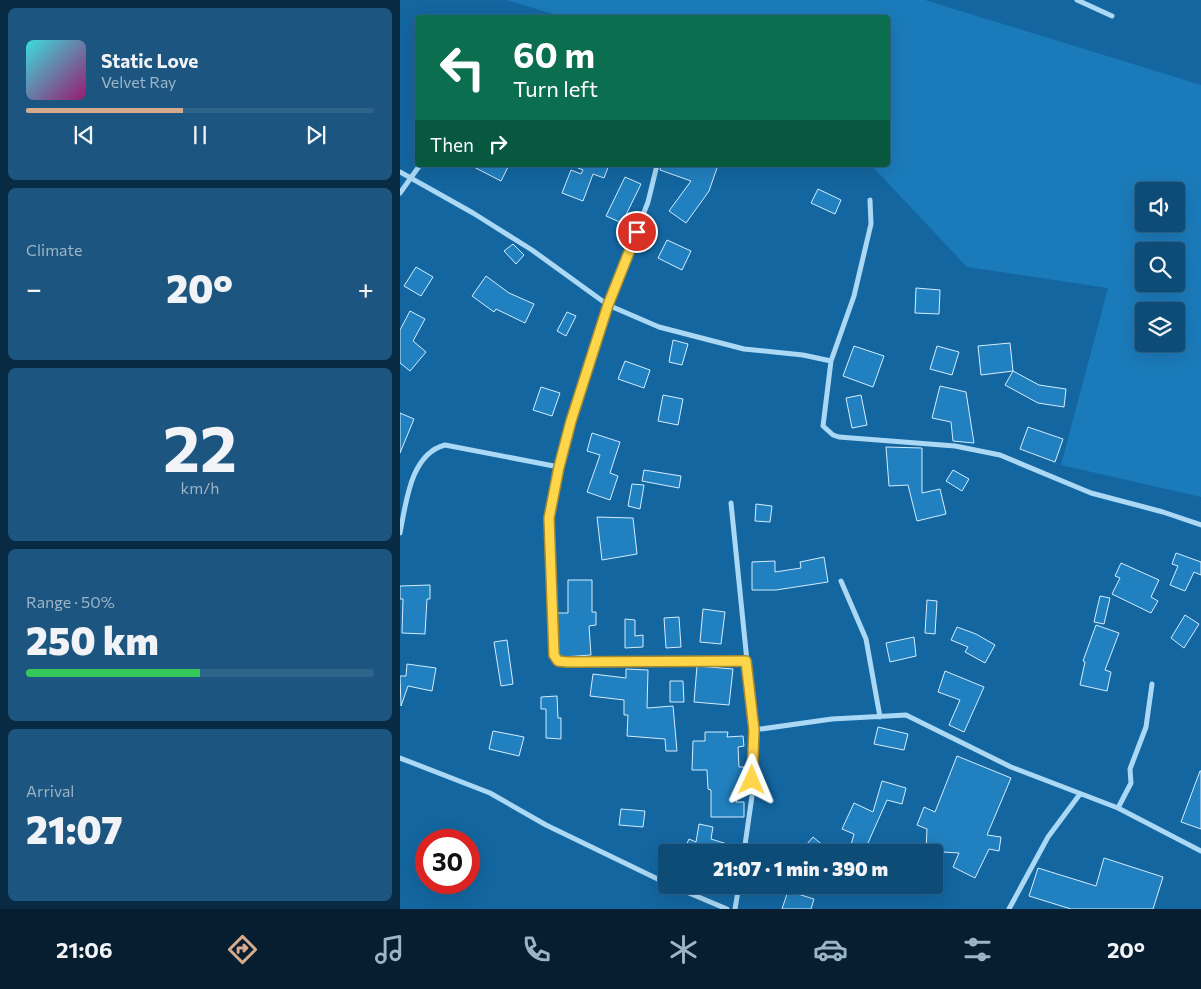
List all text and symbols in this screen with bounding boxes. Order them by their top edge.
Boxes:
text: 60 m [513,32,595,75]
icon: left [430,35,495,100]
text: Static Love [101,49,198,72]
text: Velvet Ray [101,72,176,91]
text: Turn left [513,75,598,102]
icon: previous [70,121,98,149]
icon: pause [186,121,214,149]
icon: next [302,121,330,149]
icon: right [484,130,512,158]
text: Then [430,133,474,156]
map controls [1135,182,1185,352]
button: sound [1135,182,1185,232]
pin [616,211,658,253]
icon: arrive [623,218,651,246]
text: Climate [26,240,82,259]
button: search [1135,242,1185,292]
text: 20° [166,264,233,311]
text: − [26,271,42,305]
text: + [358,271,374,305]
button: layers [1135,302,1185,352]
text: 22 [163,406,237,485]
text: km/h [181,478,219,497]
text: Range · 50% [26,592,115,611]
text: 250 km [26,616,159,663]
position arrow [725,753,777,805]
text: Arrival [26,781,74,800]
text: 21:07 [26,805,123,852]
speed limit sign: 30 [415,829,480,894]
text: 21:07 · 1 min · 390 m [713,857,888,880]
icon: directions [225,932,260,967]
icon: music [372,932,407,967]
icon: phone [519,932,554,967]
icon: climate [666,932,701,967]
icon: car [813,932,848,967]
icon: filters [960,932,995,967]
text: 21:06 [56,936,113,963]
text: 20° [1107,936,1145,963]

